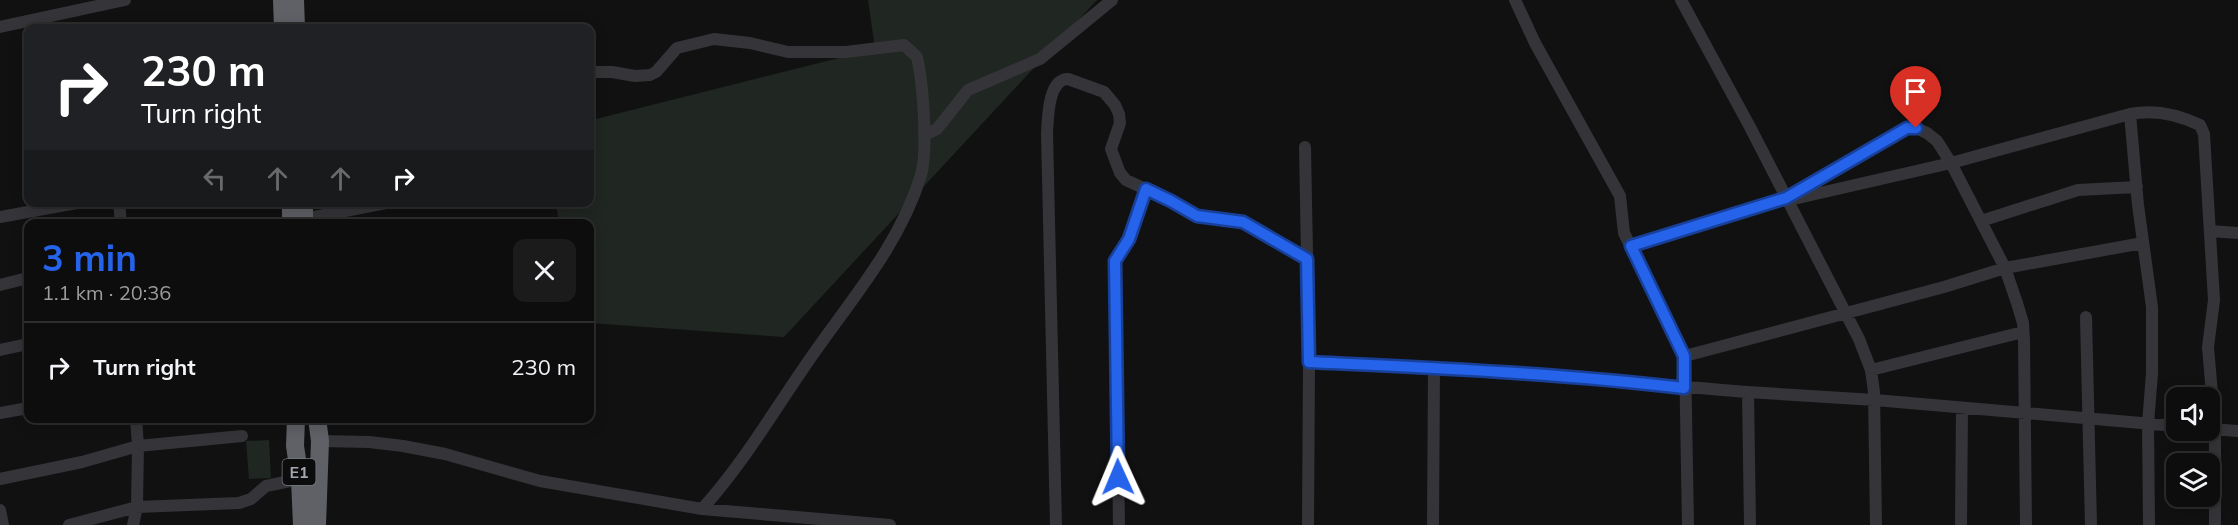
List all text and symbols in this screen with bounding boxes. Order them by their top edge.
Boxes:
text: 230 m [141,44,266,97]
icon: right [42,48,120,126]
pin [1890,66,1941,128]
icon: arrive [1899,75,1932,108]
text: Turn right [141,96,261,130]
icon: left [198,162,231,195]
icon: ahead [261,162,294,195]
icon: ahead [324,162,357,195]
icon: right [387,162,420,195]
text: 3 min [42,235,137,280]
button: close [513,239,576,302]
text: 1.1 km · 20:36 [42,280,171,305]
icon: right [42,351,75,384]
text: Turn right [93,353,196,381]
text: 230 m [511,353,576,381]
map controls [2166,387,2220,507]
button: sound [2166,387,2220,441]
position arrow [1086,445,1150,509]
button: layers [2166,453,2220,507]
road number: E1 [282,459,316,485]

